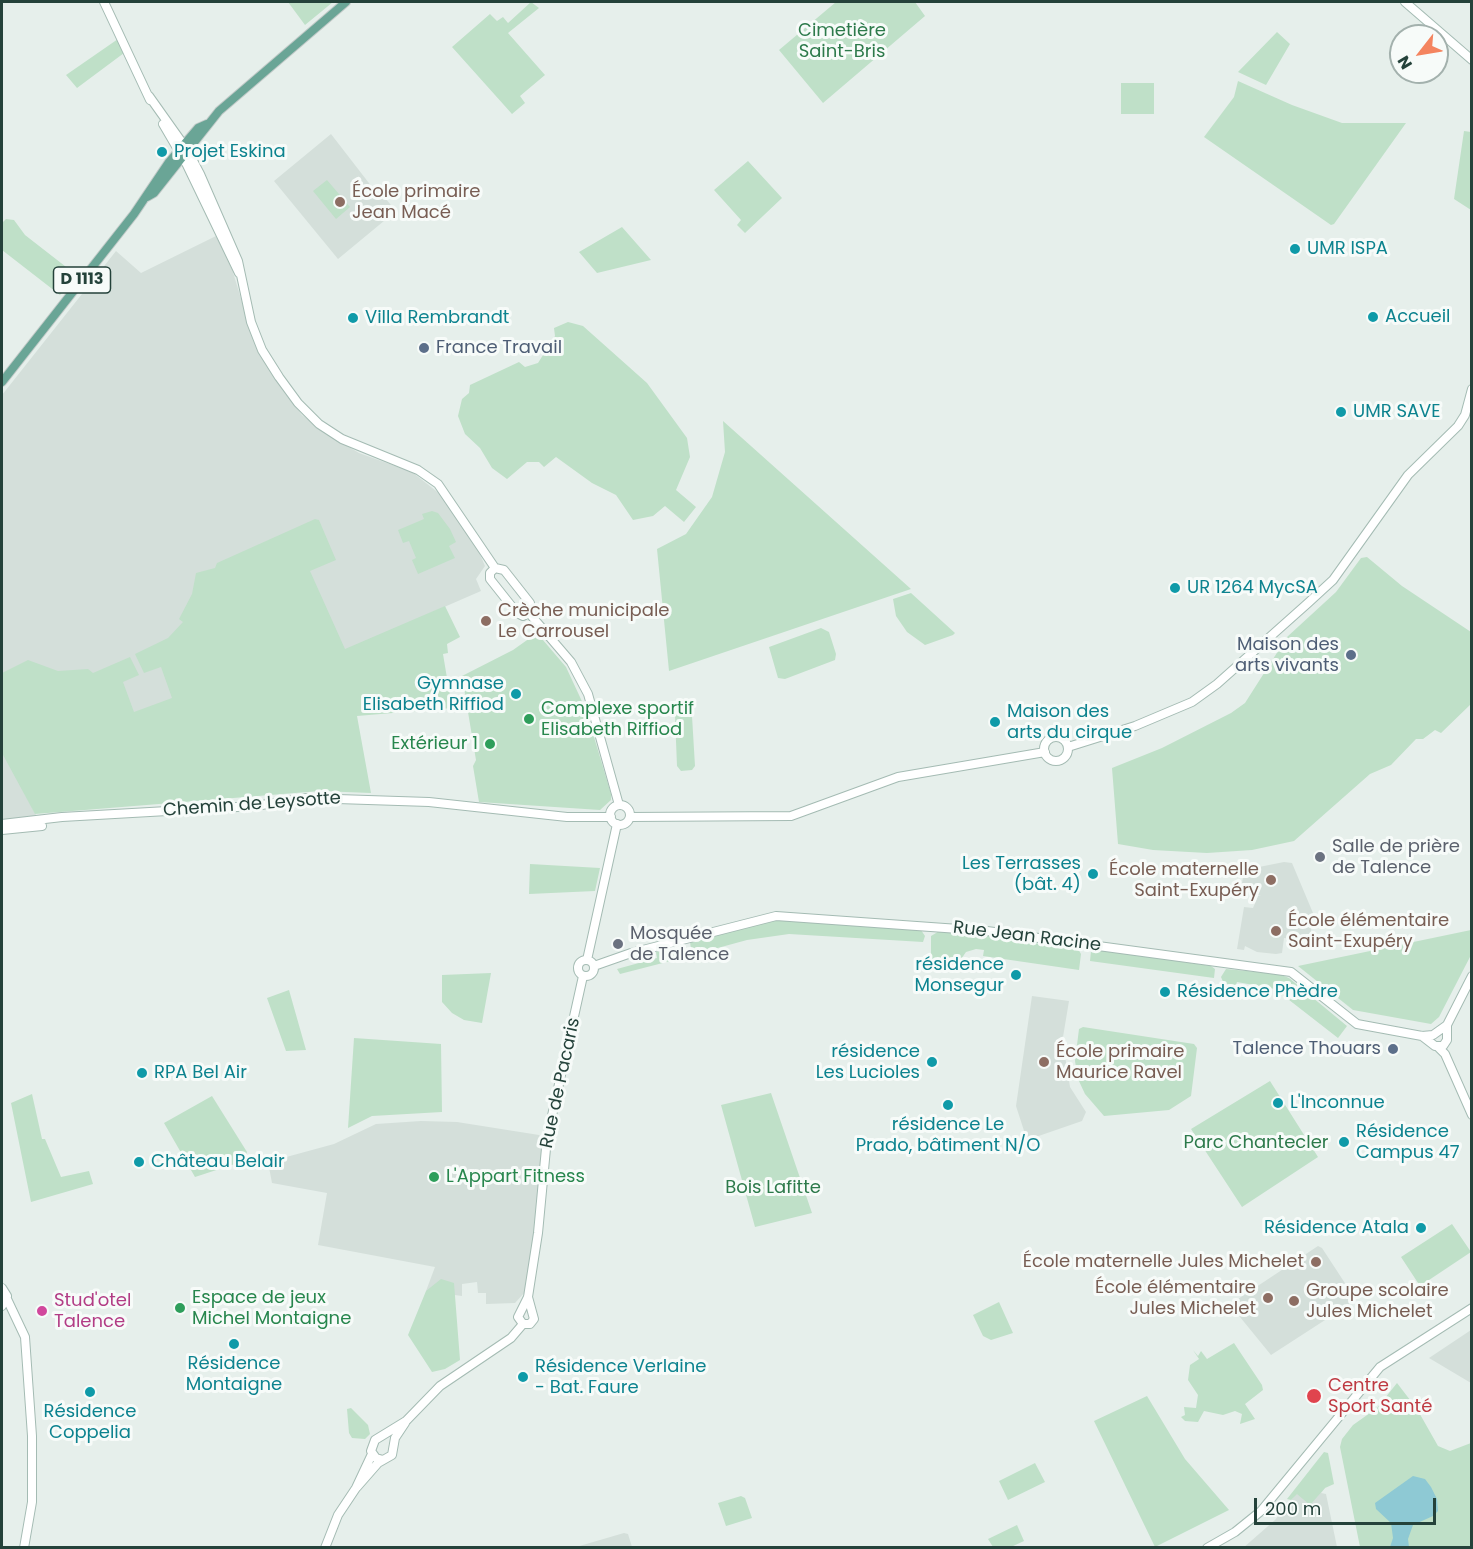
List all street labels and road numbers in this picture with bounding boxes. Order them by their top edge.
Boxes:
road number: D 1113 [54,267,110,293]
street label: Chemin de Leysotte [162,788,342,822]
street label: Rue Jean Racine [952,917,1102,957]
street label: Rue de Pacaris [537,1016,585,1150]

